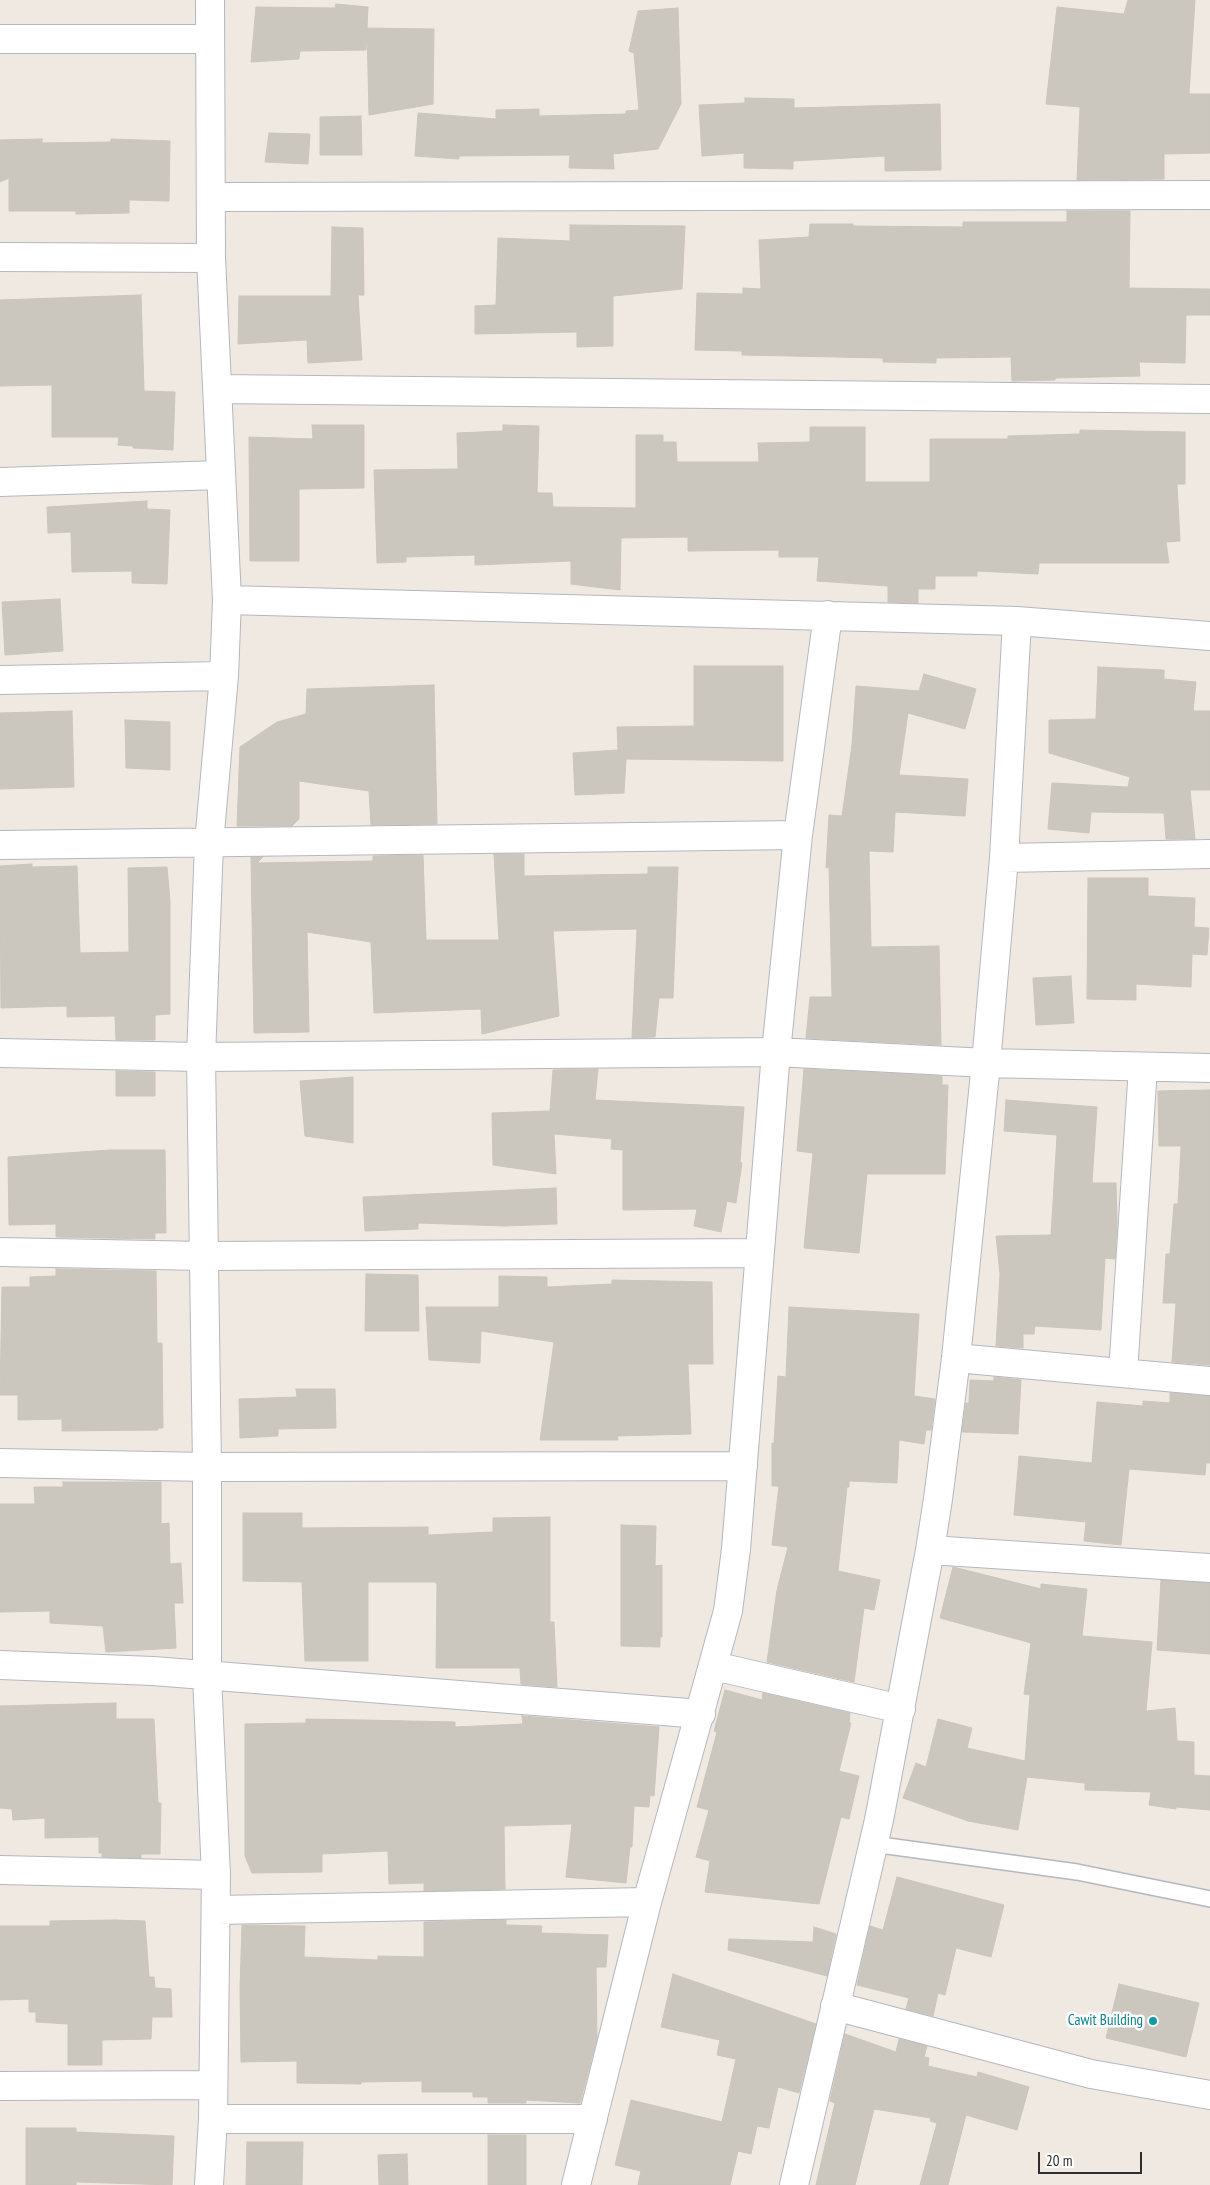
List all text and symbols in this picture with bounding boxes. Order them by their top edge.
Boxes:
place label: Cawit Building [1068,2012,1143,2030]
marker: Cawit Building [1147,2015,1159,2027]
scale bar [1040,2142,1144,2174]
text: 20 m [1046,2151,1072,2170]

